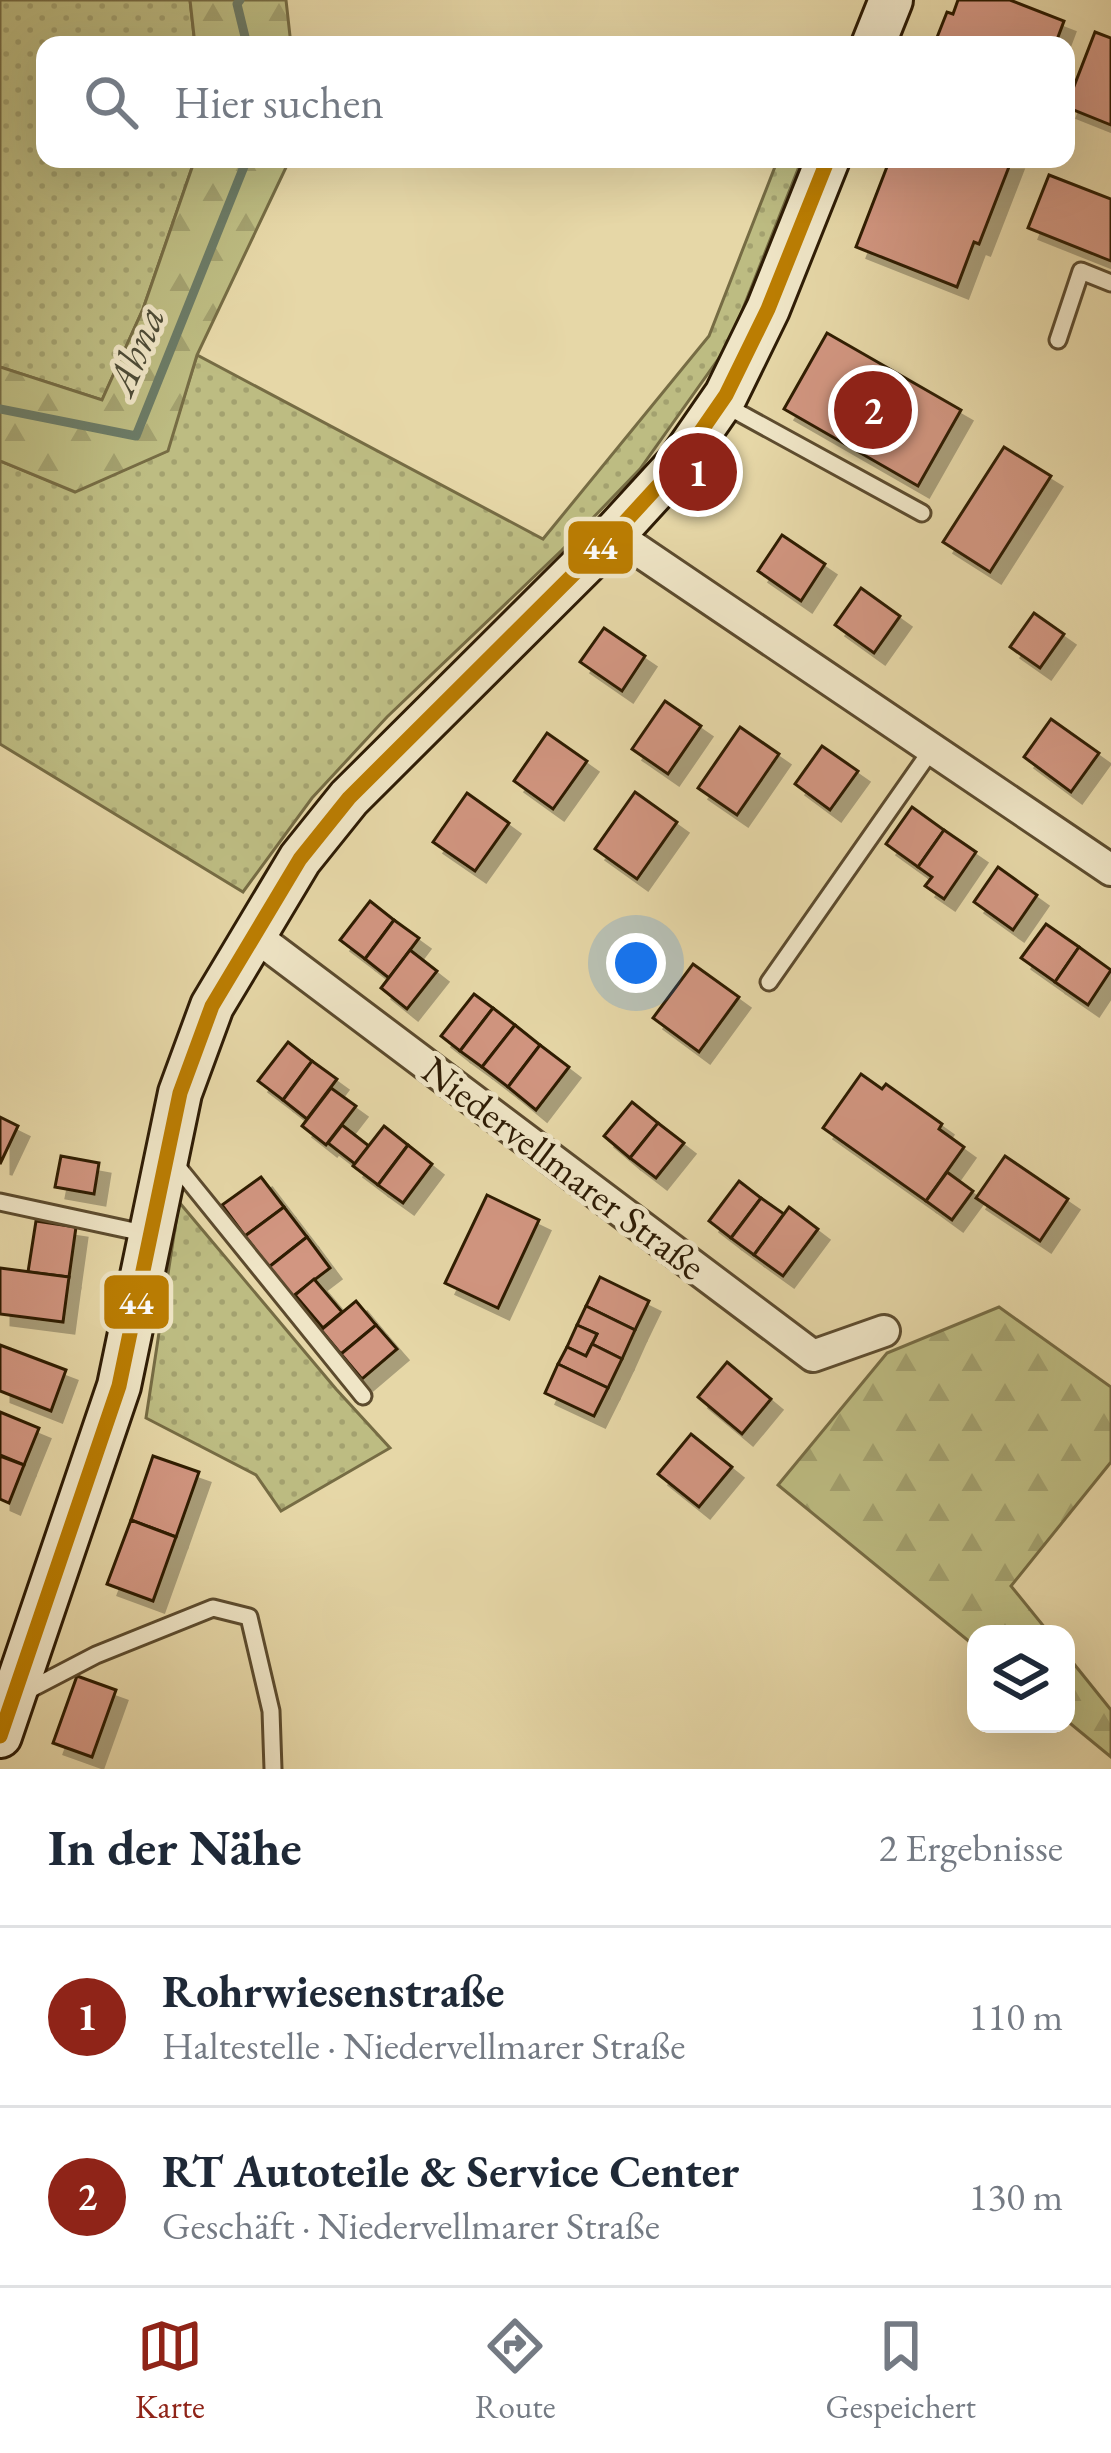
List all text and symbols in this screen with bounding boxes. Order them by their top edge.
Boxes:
search box [36,36,1075,168]
icon: search [78,69,144,135]
text: Hier suchen [174,73,384,131]
water label: Ahna [91,298,178,405]
pin: 2 [834,365,912,455]
pin: 1 [659,427,737,517]
line badge: 44 [566,519,635,576]
text: 44 [583,526,618,569]
your location [606,933,666,993]
street label: Niedervellmarer Straße [412,1045,716,1291]
line badge: 44 [102,1273,171,1331]
text: 44 [119,1281,154,1324]
map controls [967,1625,1075,1733]
button: layers [967,1625,1075,1733]
text: In der Nähe [48,1814,302,1880]
text: 2 Ergebnisse [879,1822,1063,1873]
text: Rohrwiesenstraße [162,1962,505,2020]
text: 1 [77,1991,97,2042]
text: 110 m [969,1991,1063,2042]
text: Haltestelle · Niedervellmarer Straße [162,2020,685,2071]
text: RT Autoteile & Service Center [162,2142,739,2200]
text: 2 [77,2171,97,2222]
text: 130 m [969,2171,1063,2222]
text: Geschäft · Niedervellmarer Straße [162,2200,660,2251]
tab: Karte [135,2313,205,2428]
tab: Route [475,2313,556,2428]
tab: Gespeichert [826,2313,976,2428]

